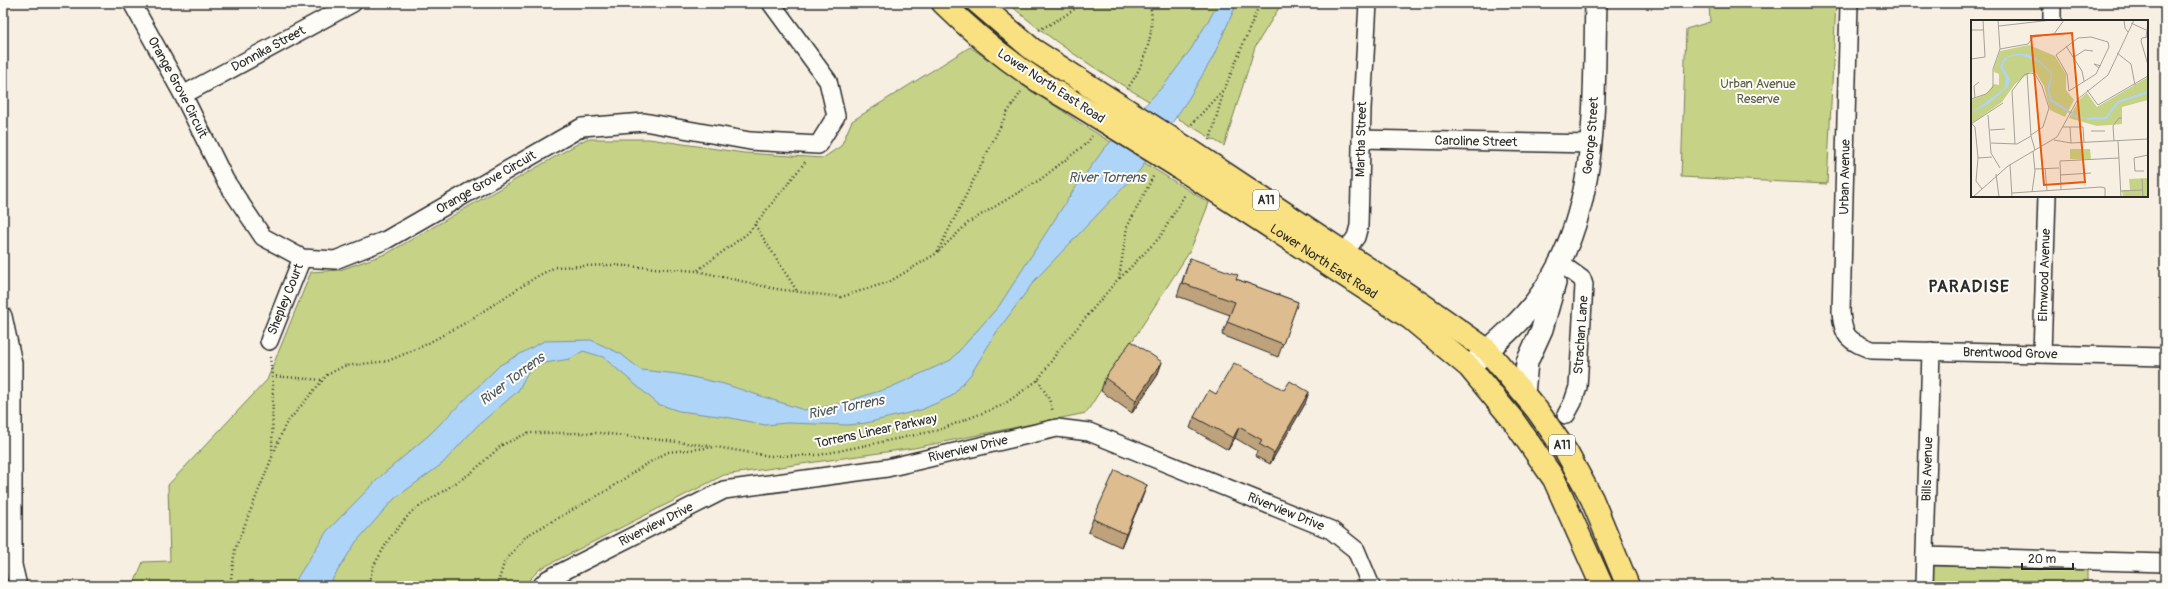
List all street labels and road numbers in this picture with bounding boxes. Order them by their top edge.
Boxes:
street label: Donnika Street [229,22,309,75]
street label: Orange Grove Circuit [144,34,211,141]
street label: Lower North East Road [994,45,1108,127]
street label: George Street [1579,96,1602,176]
street label: Martha Street [1352,100,1370,177]
street label: Caroline Street [1434,133,1518,150]
street label: Urban Avenue [1836,139,1854,215]
street label: Orange Grove Circuit [433,147,539,217]
road number: A11 [1253,190,1279,210]
street label: Lower North East Road [1267,221,1380,303]
street label: Elmwood Avenue [2035,228,2054,322]
street label: Shepley Court [264,260,307,337]
street label: Strachan Lane [1570,295,1592,375]
street label: Brentwood Grove [1963,344,2058,362]
street label: Torrens Linear Parkway [813,410,939,452]
street label: Riverview Drive [927,432,1010,466]
road number: A11 [1549,435,1575,455]
street label: Bills Avenue [1919,436,1936,502]
street label: Riverview Drive [1245,489,1327,535]
street label: Riverview Drive [616,499,696,550]

